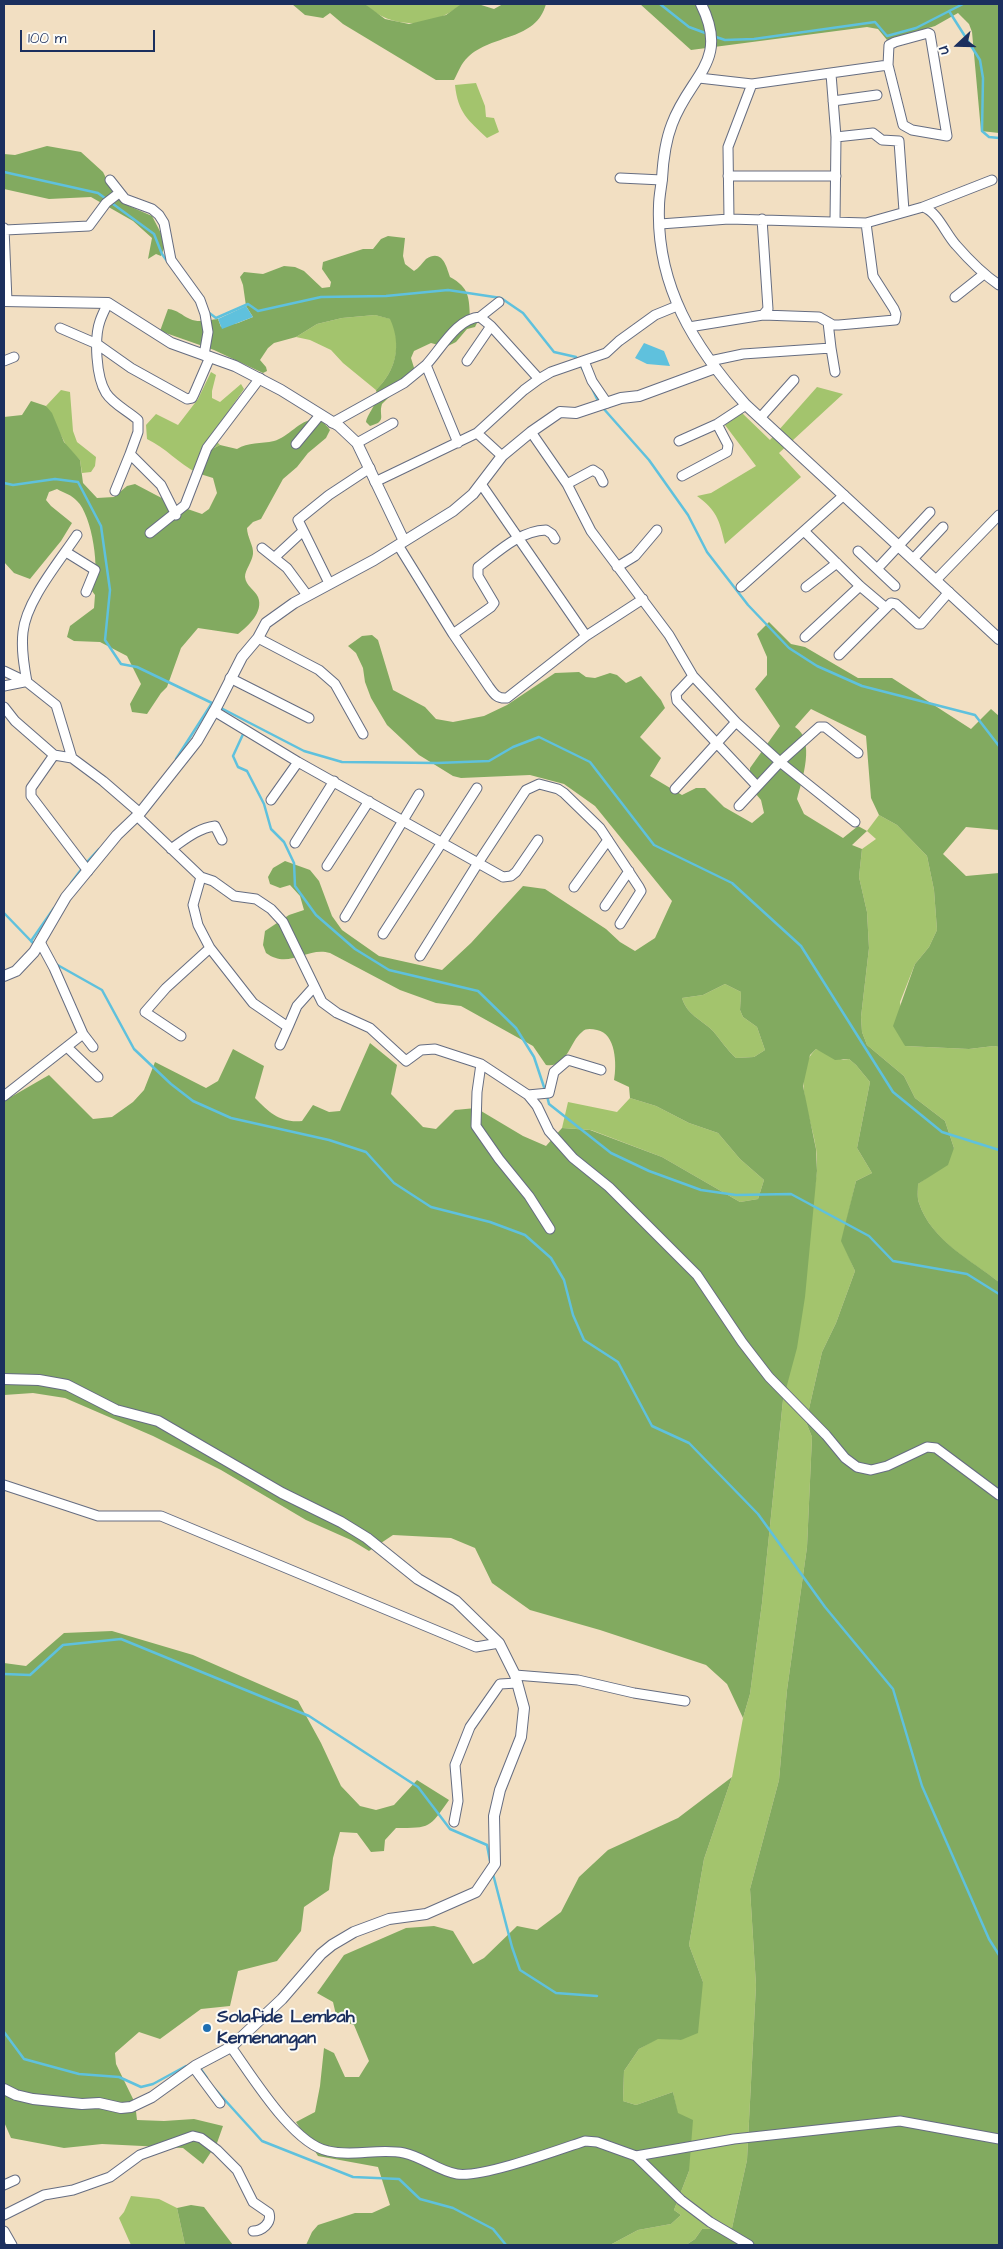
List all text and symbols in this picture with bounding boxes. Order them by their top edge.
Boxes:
scale bar [22,20,158,52]
north arrow [933,20,983,70]
text: 100 m [28,28,67,49]
text: U [933,43,955,58]
place label: Solafide Lembah Kemenangan [217,2007,355,2050]
marker: Solafide Lembah Kemenangan [201,2022,213,2034]

